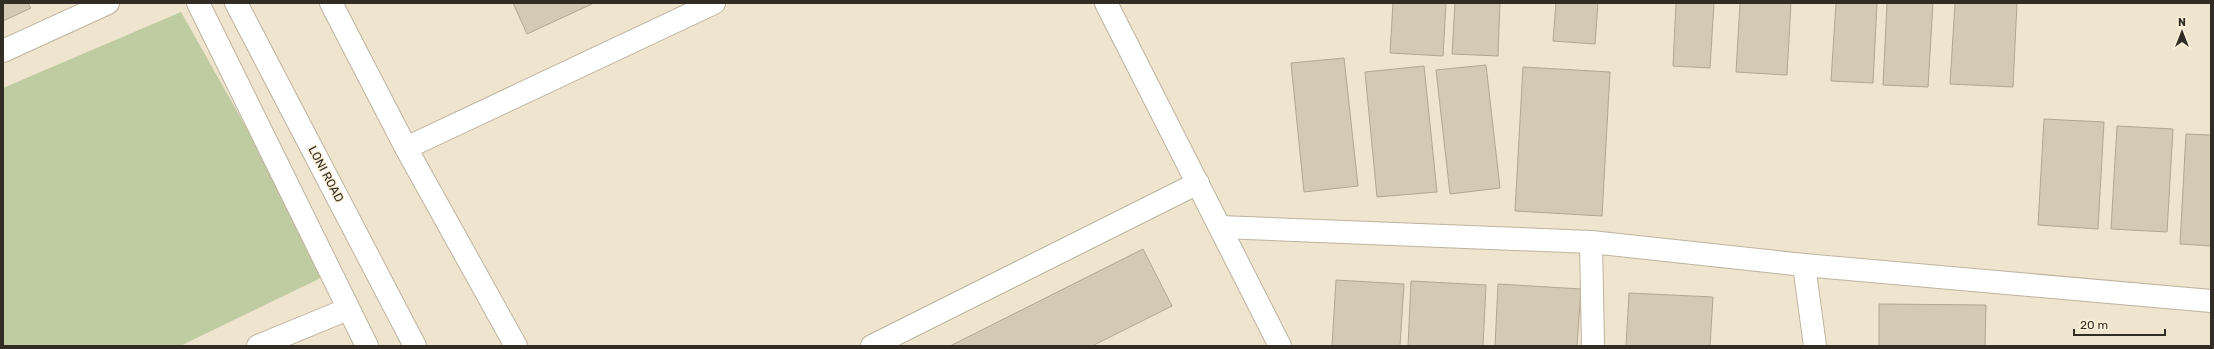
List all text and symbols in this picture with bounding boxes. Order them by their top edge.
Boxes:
north arrow [2162,12,2202,52]
text: N [2178,16,2186,29]
street label: LONI ROAD [305,144,347,204]
scale bar [2074,311,2165,337]
text: 20 m [2080,318,2108,332]

